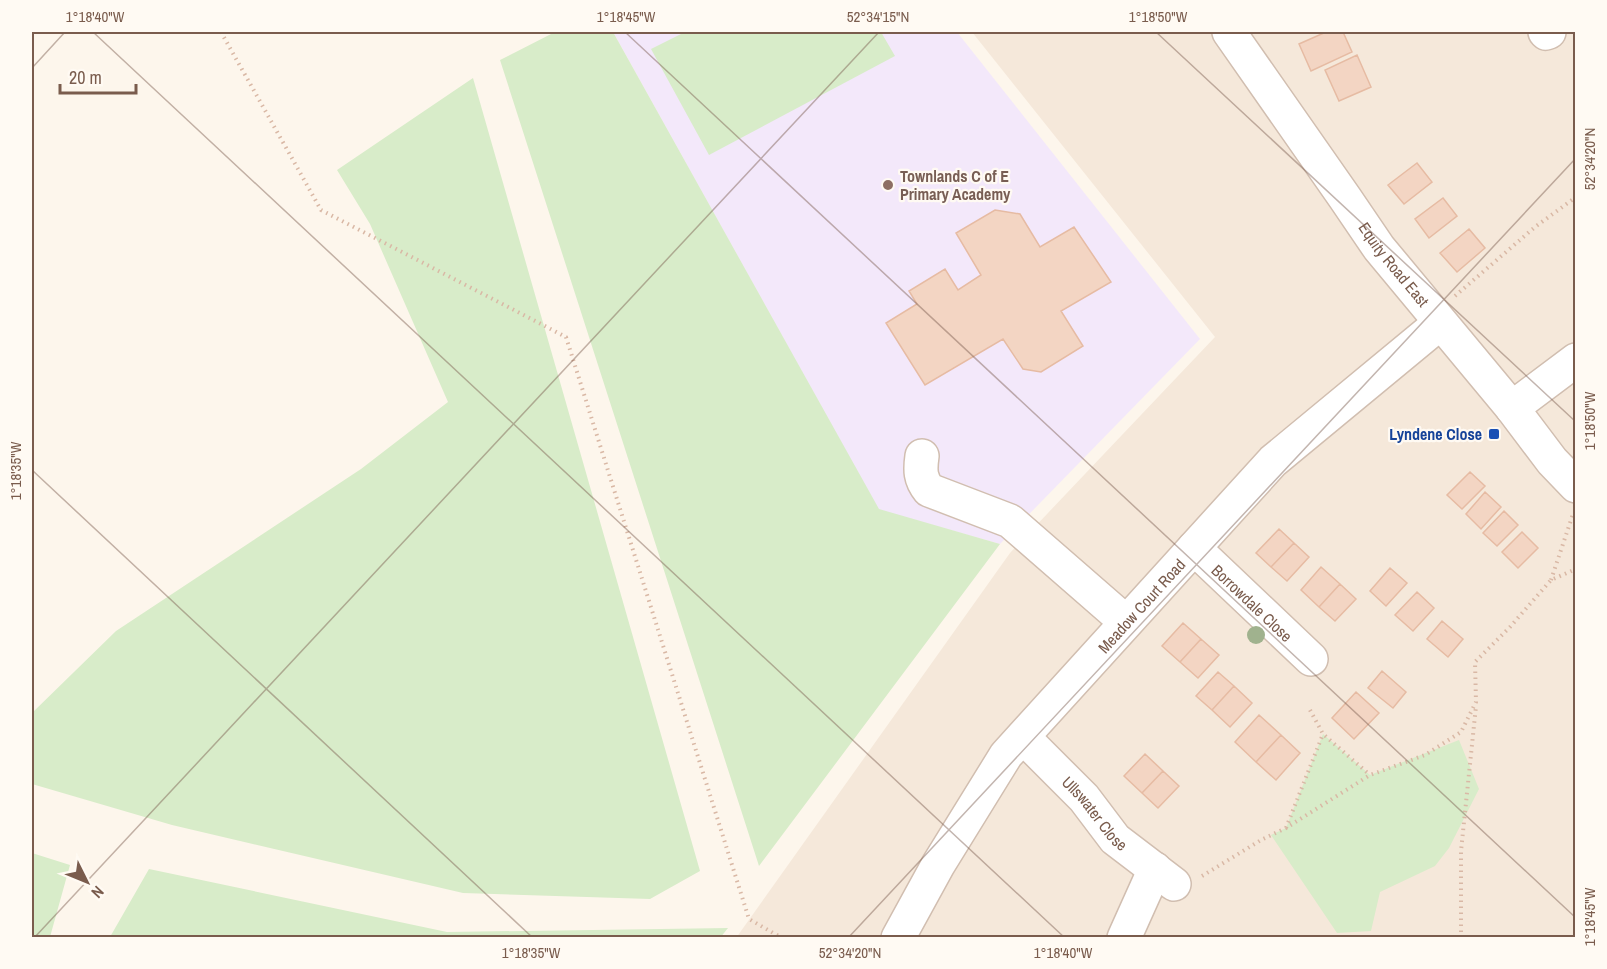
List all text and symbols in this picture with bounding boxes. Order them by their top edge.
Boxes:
text: 1°18'40"W [66,6,125,27]
text: 1°18'45"W [597,6,656,27]
text: 52°34'15"N [847,6,909,27]
text: 1°18'50"W [1129,6,1188,27]
scale bar [60,57,136,95]
text: 20 m [69,65,102,90]
text: 52°34'20"N [1579,128,1600,190]
place label: Townlands C of E Primary Academy [900,165,1011,205]
marker: Townlands C of E Primary Academy [881,178,895,192]
street label: Equity Road East [1354,218,1434,312]
text: 1°18'50"W [1579,391,1600,450]
place label: Lyndene Close [1389,423,1482,445]
marker: Lyndene Close [1487,427,1501,441]
text: 1°18'35"W [5,441,26,500]
street label: Meadow Court Road [1093,554,1190,658]
street label: Borrowdale Close [1207,559,1297,647]
street label: Ullswater Close [1057,771,1132,856]
north arrow [57,852,117,912]
text: N [87,881,109,903]
text: 1°18'45"W [1579,887,1600,946]
text: 1°18'35"W [502,942,561,963]
text: 52°34'20"N [819,942,881,963]
text: 1°18'40"W [1034,942,1093,963]

